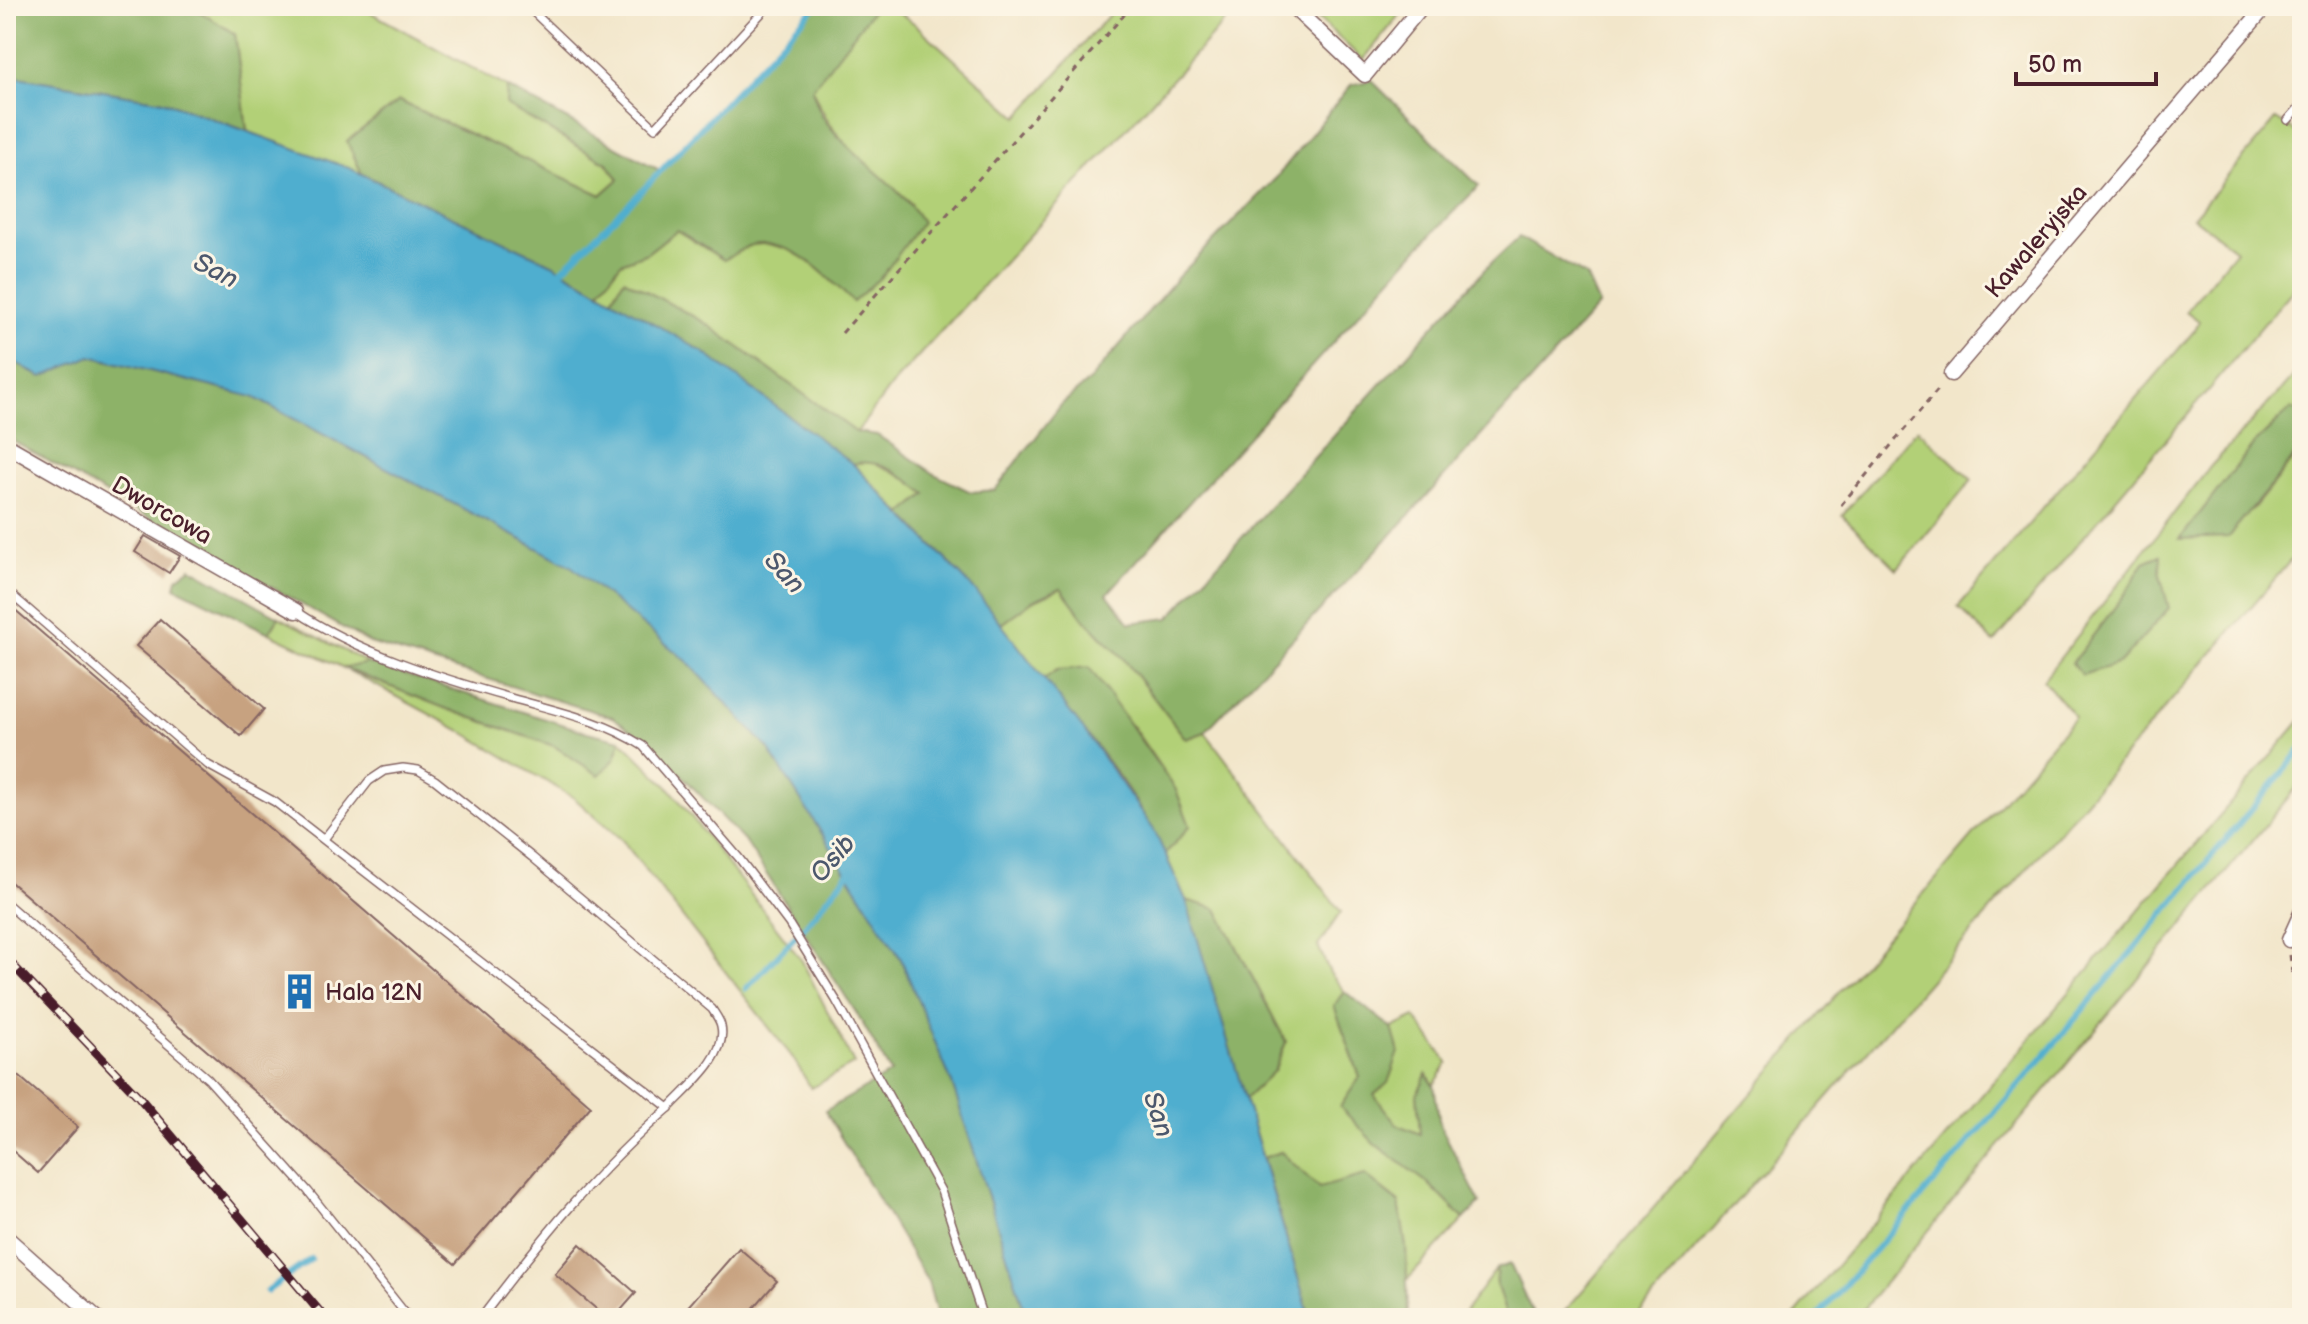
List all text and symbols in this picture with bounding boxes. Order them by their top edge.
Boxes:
scale bar [2016,36,2156,86]
text: 50 m [2028,50,2082,79]
street label: Kawaleryjska [1979,179,2094,304]
water label: San [188,247,243,296]
street label: Dworcowa [106,470,217,551]
water label: San [757,546,811,600]
water label: Osib [804,829,862,889]
building icon: Hala 12N [280,973,318,1011]
place label: Hala 12N [325,978,423,1007]
water label: San [1136,1088,1179,1141]

